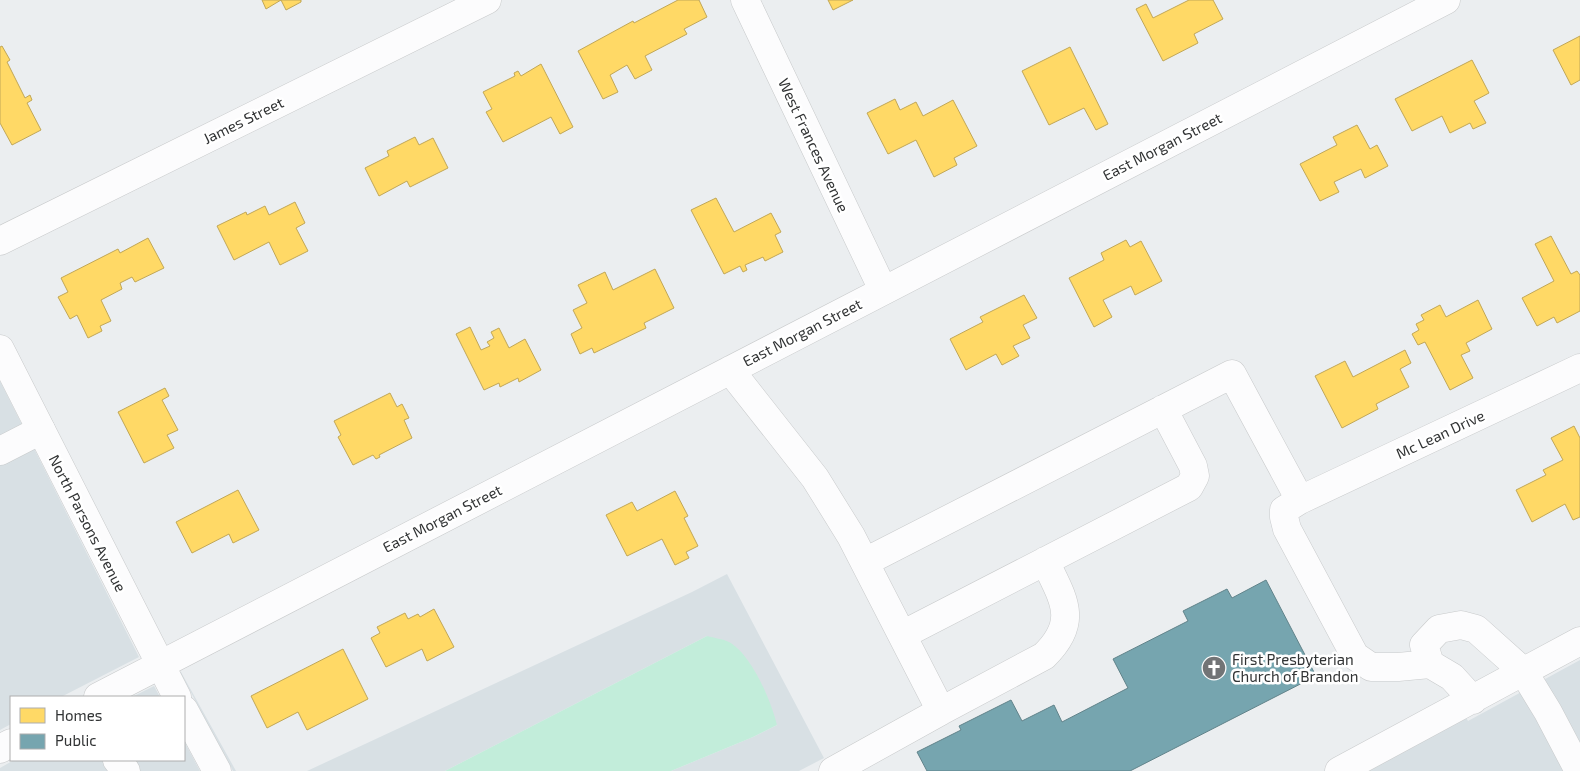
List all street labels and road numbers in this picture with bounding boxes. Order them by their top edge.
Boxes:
street label: West Frances Avenue [775,75,853,215]
street label: James Street [200,93,286,147]
street label: East Morgan Street [1099,108,1225,184]
street label: East Morgan Street [739,294,865,370]
street label: Mc Lean Drive [1393,406,1487,462]
street label: North Parsons Avenue [46,451,130,595]
street label: East Morgan Street [379,480,505,556]

